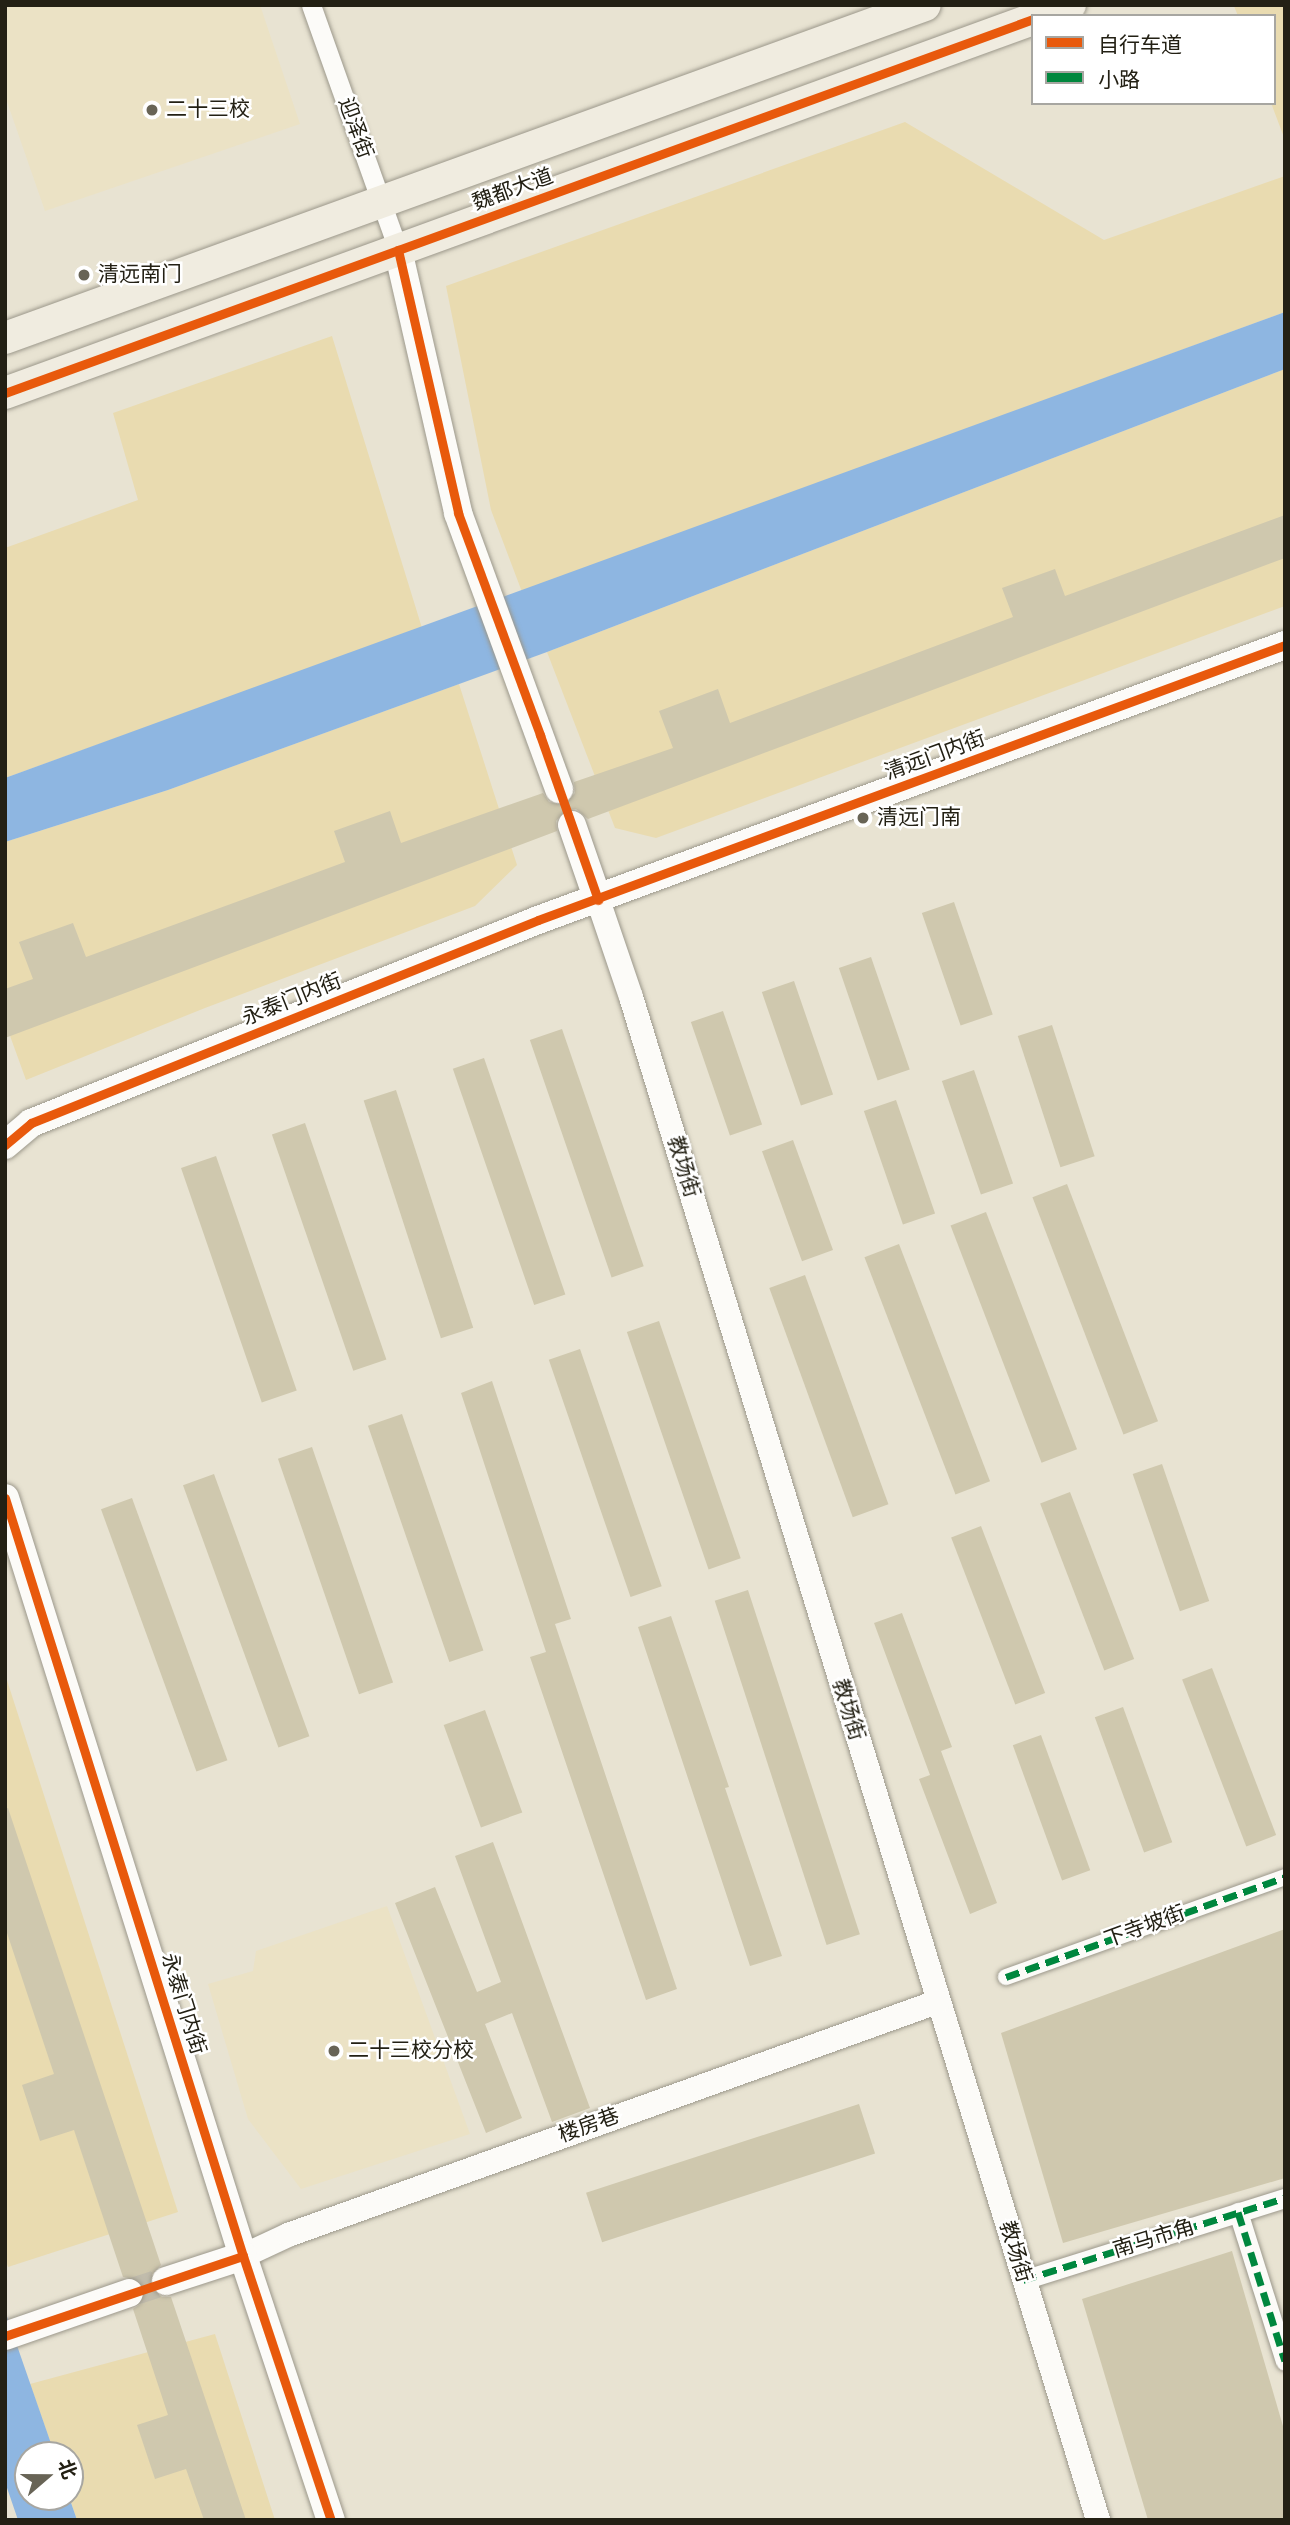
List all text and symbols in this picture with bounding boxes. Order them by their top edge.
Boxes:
legend [1031,14,1276,105]
text: 自行车道 [1098,33,1182,58]
text: 小路 [1098,68,1140,93]
street label: 迎泽街 [332,94,378,162]
place label: 二十三校 [166,97,250,123]
marker: 二十三校 [144,102,160,118]
street label: 魏都大道 [469,164,557,216]
place label: 清远南门 [98,262,182,288]
marker: 清远南门 [76,267,92,283]
street label: 清远门内街 [881,726,989,786]
place label: 清远门南 [877,805,961,831]
marker: 清远门南 [855,810,871,826]
street label: 永泰门内街 [239,969,345,1031]
street label: 教场街 [662,1133,704,1201]
street label: 教场街 [827,1676,869,1744]
street label: 下寺坡街 [1101,1901,1189,1953]
street label: 永泰门内街 [156,1950,210,2058]
place label: 二十三校分校 [348,2038,474,2064]
marker: 二十三校分校 [326,2043,342,2059]
street label: 楼房巷 [555,2103,623,2149]
street label: 南马市角 [1110,2215,1198,2263]
street label: 教场街 [994,2218,1036,2286]
north arrow [14,2441,84,2511]
text: 北 [53,2457,80,2482]

